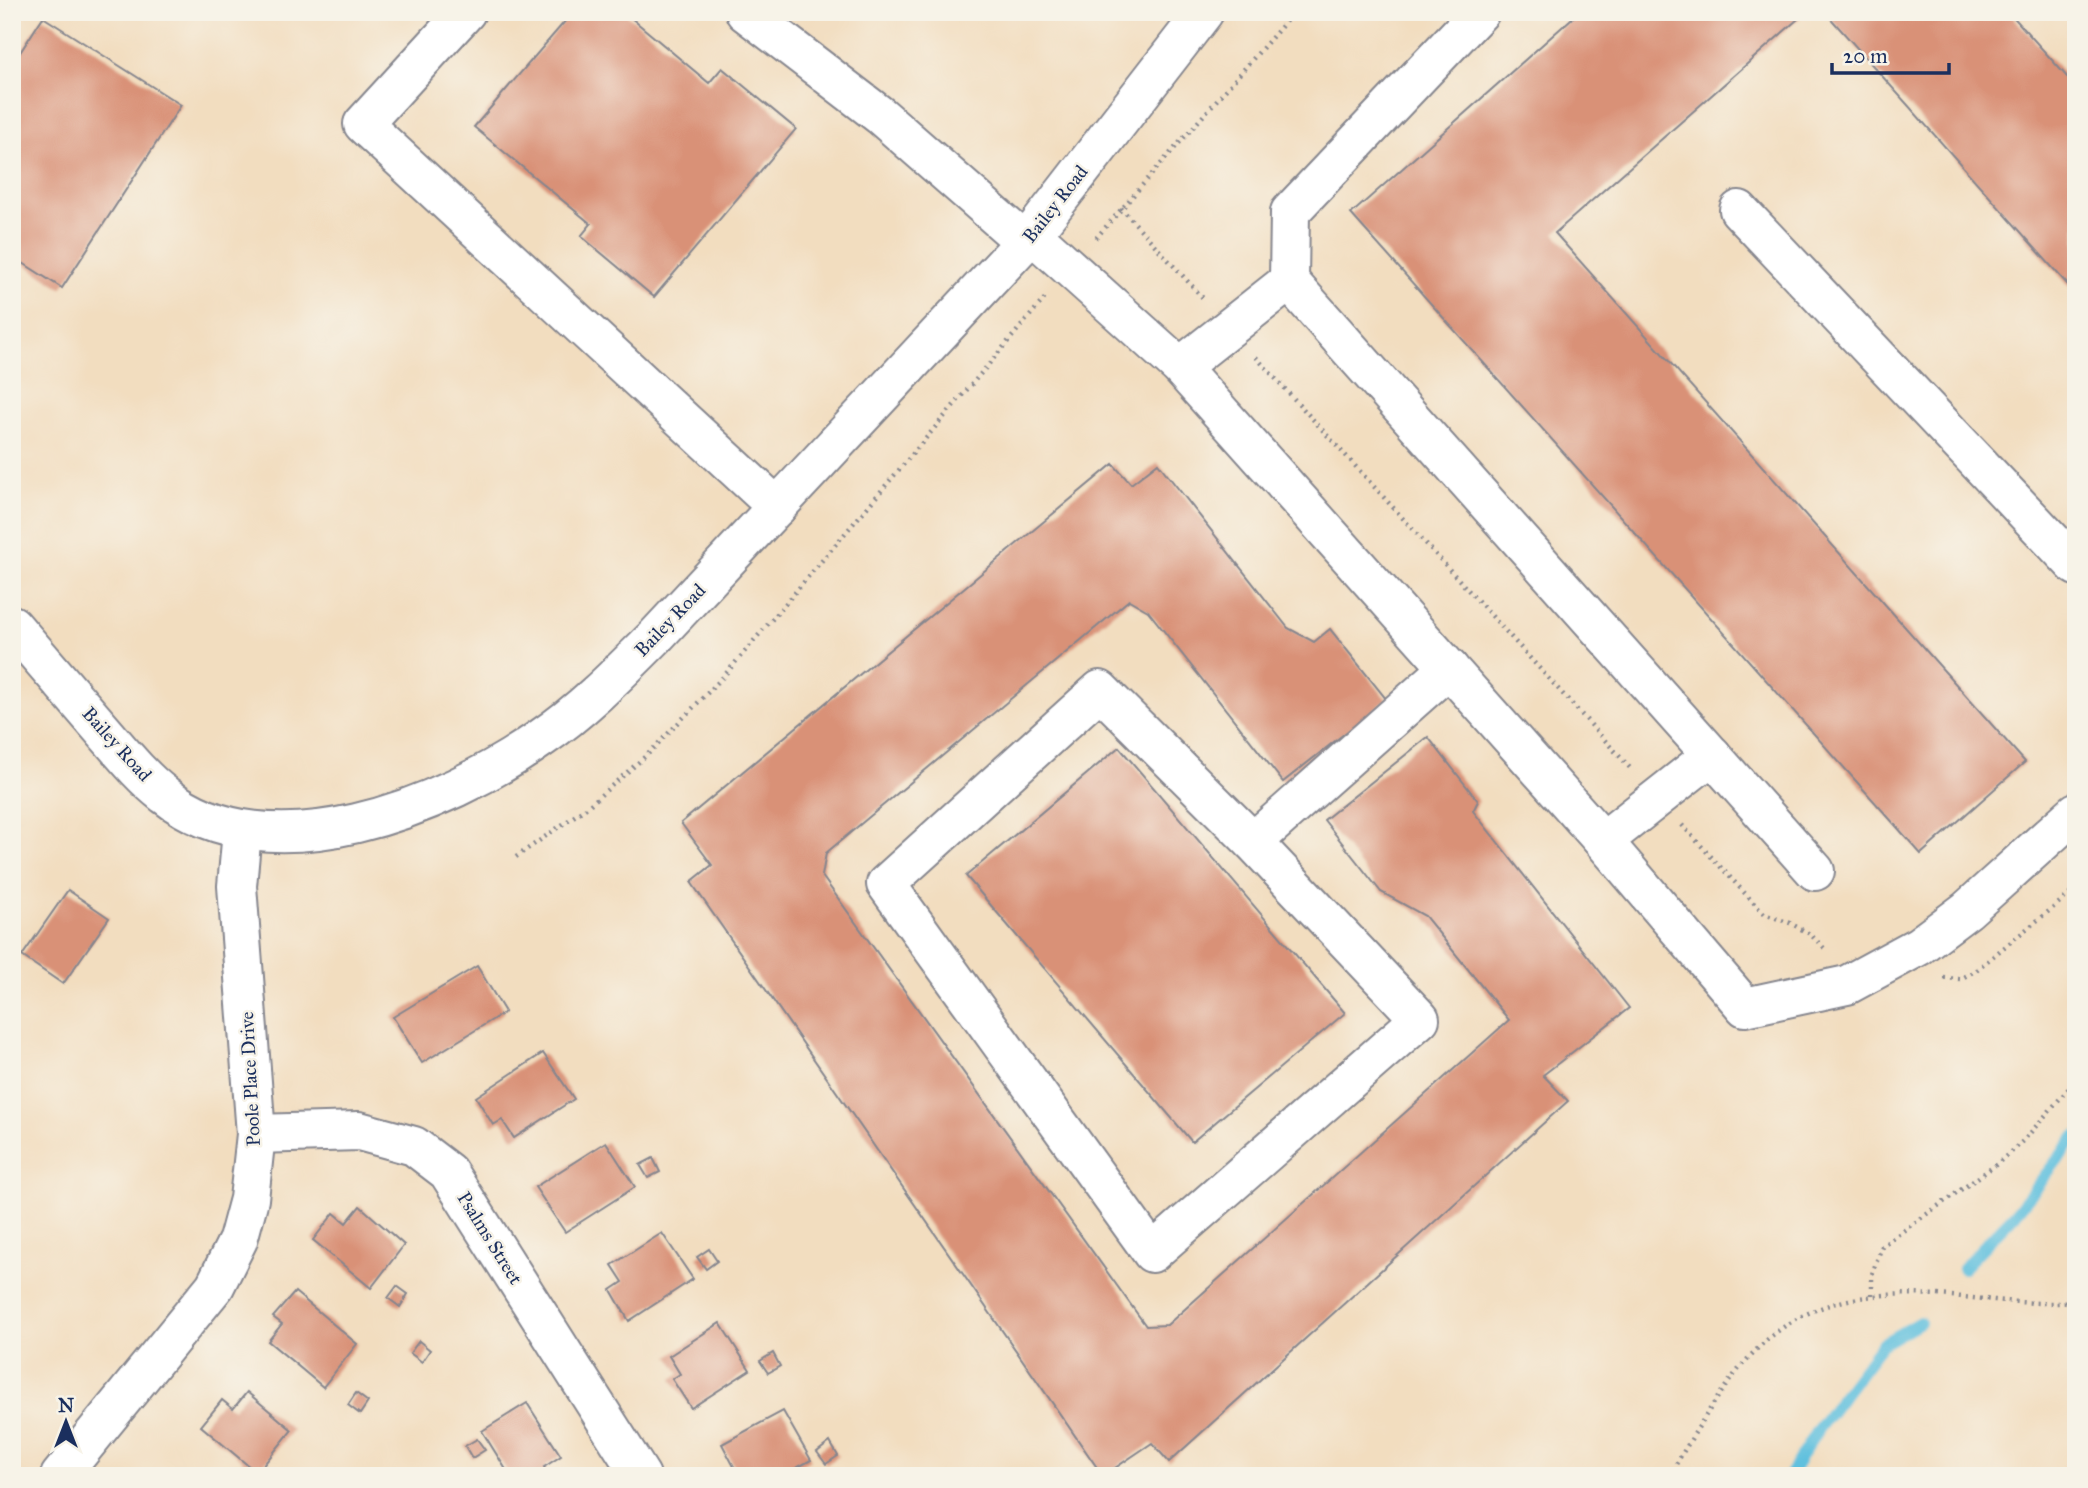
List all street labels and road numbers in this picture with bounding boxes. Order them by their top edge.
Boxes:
street label: Bailey Road [1018,160,1093,247]
street label: Bailey Road [630,579,711,661]
street label: Bailey Road [78,702,157,786]
street label: Poole Place Drive [235,1011,265,1147]
street label: Psalms Street [452,1187,528,1289]

